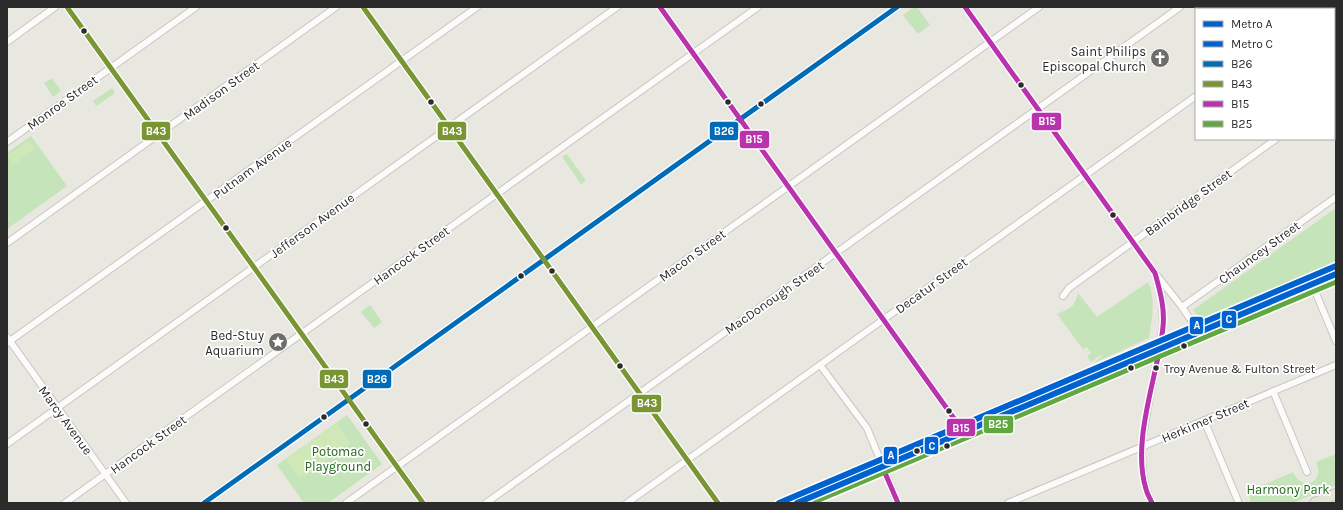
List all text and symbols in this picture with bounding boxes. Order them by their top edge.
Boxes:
legend [1195,8,1335,140]
text: Metro A [1231,17,1273,31]
unlabelled marker [79,26,89,36]
text: Metro C [1231,37,1273,51]
place label: Saint Philips Episcopal Church [1042,44,1146,74]
church icon: Saint Philips Episcopal Church [1149,47,1171,69]
text: B26 [1231,57,1252,71]
street label: Madison Street [180,58,262,123]
street label: Monroe Street [24,72,100,133]
text: B43 [1231,77,1252,91]
unlabelled marker [1016,80,1026,90]
unlabelled marker [426,97,436,107]
unlabelled marker [723,97,733,107]
text: B15 [1231,97,1249,111]
unlabelled marker [756,99,766,109]
line badge: B15 [1031,112,1062,131]
text: B15 [1038,115,1056,128]
text: B25 [1231,117,1252,131]
line badge: B43 [141,121,171,141]
line badge: B43 [437,121,467,141]
line badge: B26 [709,121,739,141]
text: B43 [146,125,166,138]
text: B43 [442,125,462,138]
text: B26 [714,125,735,138]
line badge: B15 [739,130,770,149]
text: B15 [745,133,763,146]
street label: Putnam Avenue [210,135,295,202]
street label: Bainbridge Street [1142,166,1235,239]
street label: Jefferson Avenue [267,190,357,261]
unlabelled marker [1108,210,1118,220]
street label: Chauncey Street [1216,218,1303,287]
unlabelled marker [221,223,231,233]
street label: Hancock Street [370,223,452,288]
street label: Macon Street [656,226,729,285]
street label: Decatur Street [892,254,970,317]
street label: MacDonough Street [722,258,827,337]
unlabelled marker [547,266,557,276]
unlabelled marker [516,271,526,281]
line badge: C [1221,310,1237,329]
text: C [1226,313,1233,326]
line badge: A [1189,316,1204,335]
text: A [1194,319,1201,332]
place label: Bed-Stuy Aquarium [205,328,264,359]
place icon: Bed-Stuy Aquarium [267,331,289,353]
unlabelled marker [1179,341,1189,351]
unlabelled marker [615,361,625,371]
place label: Troy Avenue & Fulton Street [1164,362,1316,376]
unlabelled marker [1126,363,1136,373]
marker: Troy Avenue & Fulton Street [1151,363,1161,373]
line badge: B43 [319,369,349,389]
line badge: B26 [362,369,392,389]
text: B43 [324,373,344,386]
text: B26 [367,373,388,386]
street label: Marcy Avenue [36,383,96,458]
line badge: B43 [631,394,662,413]
street label: Herkimer Street [1159,395,1251,446]
text: B43 [637,397,657,410]
unlabelled marker [944,406,954,416]
street label: Hancock Street [107,412,189,477]
unlabelled marker [319,412,329,422]
line badge: B25 [983,415,1014,434]
line badge: B15 [946,418,976,437]
text: B25 [988,418,1008,431]
unlabelled marker [361,419,371,429]
text: B15 [952,422,970,435]
line badge: C [924,436,939,455]
text: C [929,440,936,453]
unlabelled marker [942,441,952,451]
park label: Potomac Playground [305,444,371,474]
line badge: A [883,446,898,465]
unlabelled marker [912,446,922,456]
text: A [888,449,895,462]
park label: Harmony Park [1246,482,1330,497]

